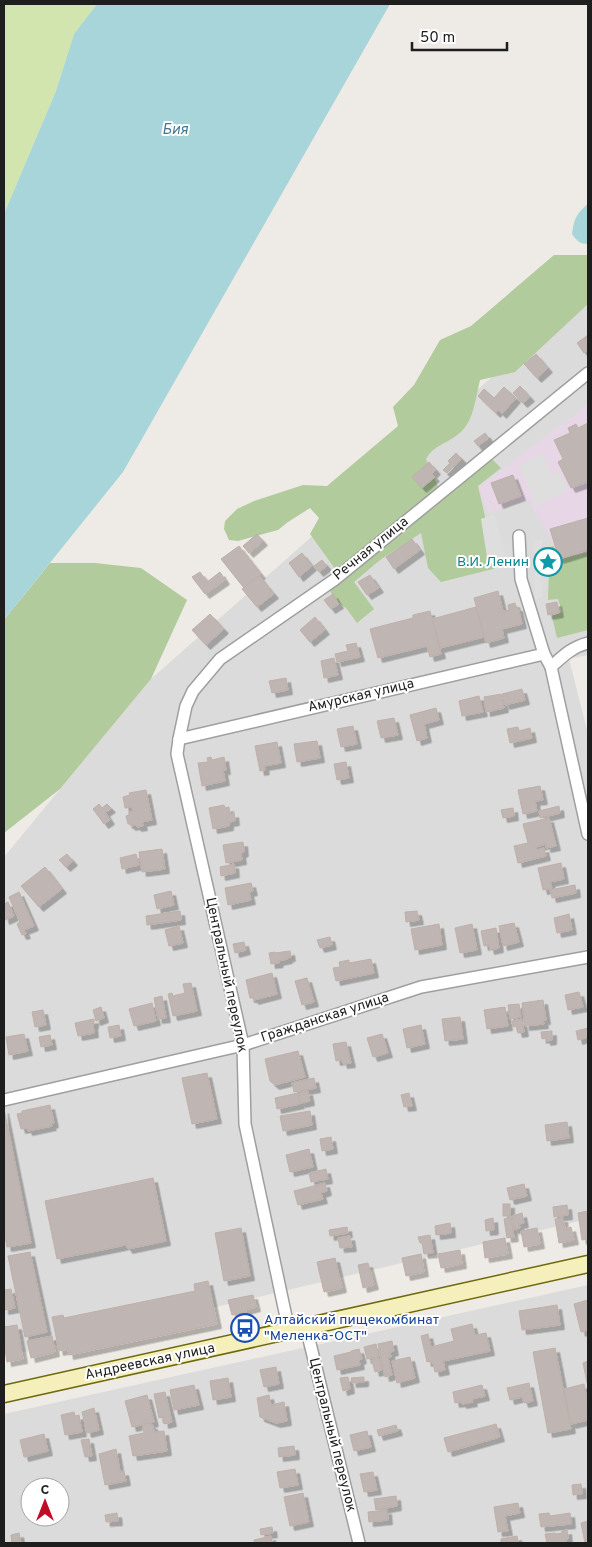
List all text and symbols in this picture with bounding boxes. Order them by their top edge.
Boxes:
scale bar [412,20,507,52]
text: 50 m [420,29,455,48]
water label: Бия [162,121,188,140]
street label: Речная улица [330,513,412,585]
place icon: В.И. Ленин [533,547,563,577]
place label: В.И. Ленин [457,554,529,571]
street label: Амурская улица [306,676,416,716]
street label: Центральный переулок [201,896,251,1054]
street label: Гражданская улица [259,989,391,1047]
place label: Алтайский пищекомбинат "Меленка-ОСТ" [264,1312,439,1345]
bus stop icon: Алтайский пищекомбинат "Меленка-ОСТ" [230,1313,260,1343]
street label: Андреевская улица [84,1340,216,1384]
street label: Центральный переулок [305,1356,359,1514]
north arrow [20,1477,70,1527]
text: С [41,1482,50,1499]

